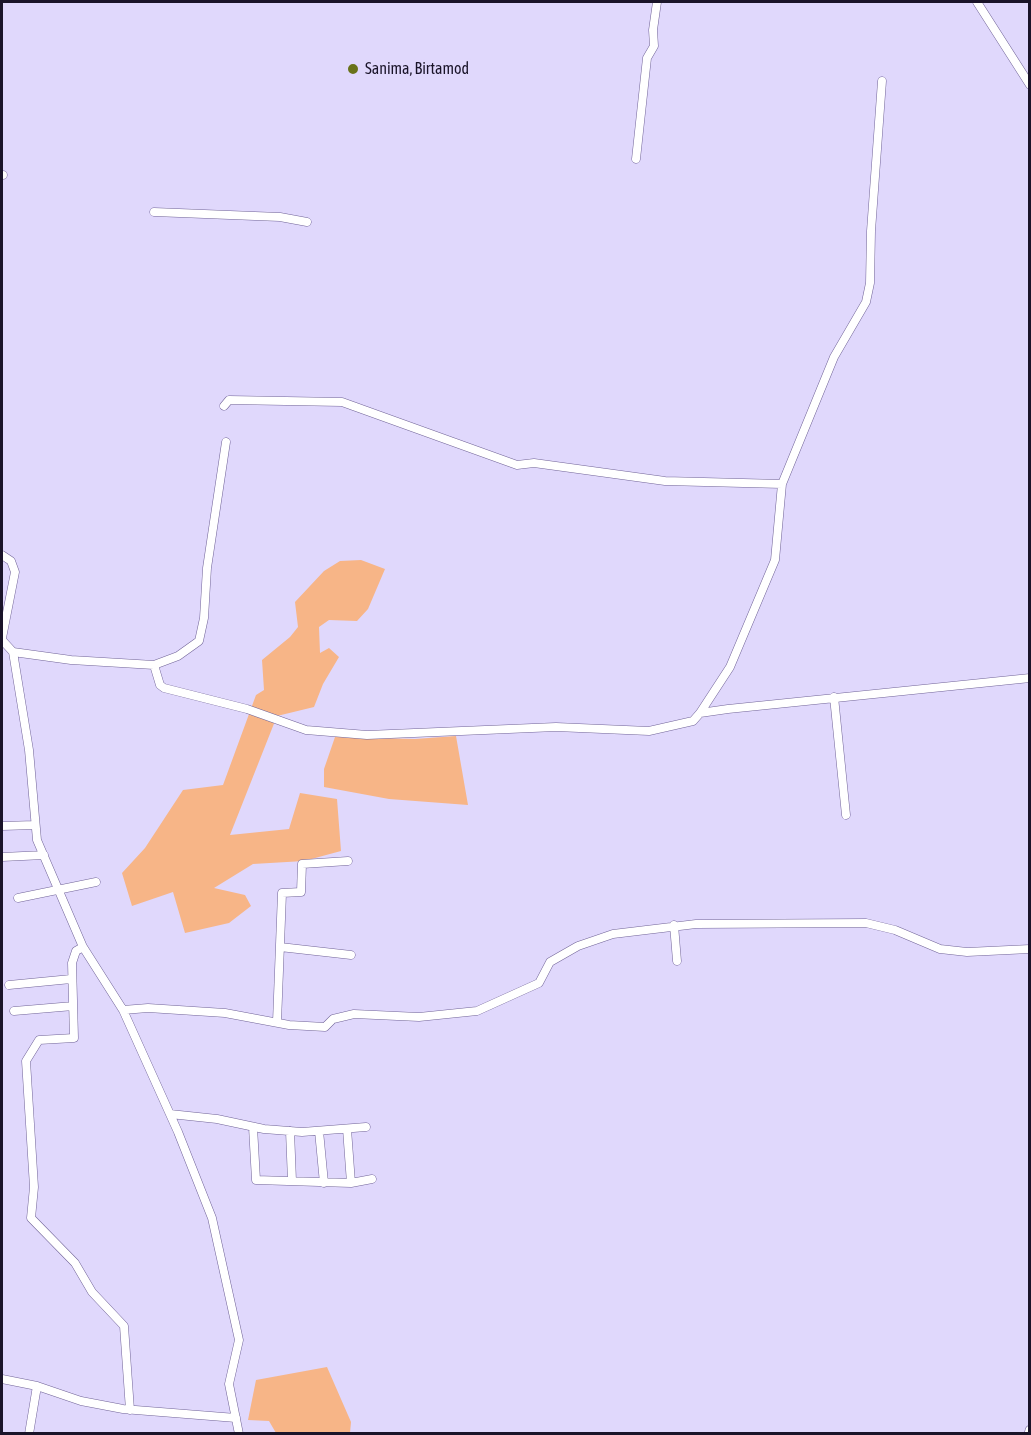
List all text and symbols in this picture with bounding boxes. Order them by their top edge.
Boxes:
place label: Sanima, Birtamod [365,59,469,79]
marker: Sanima, Birtamod [346,62,360,76]

